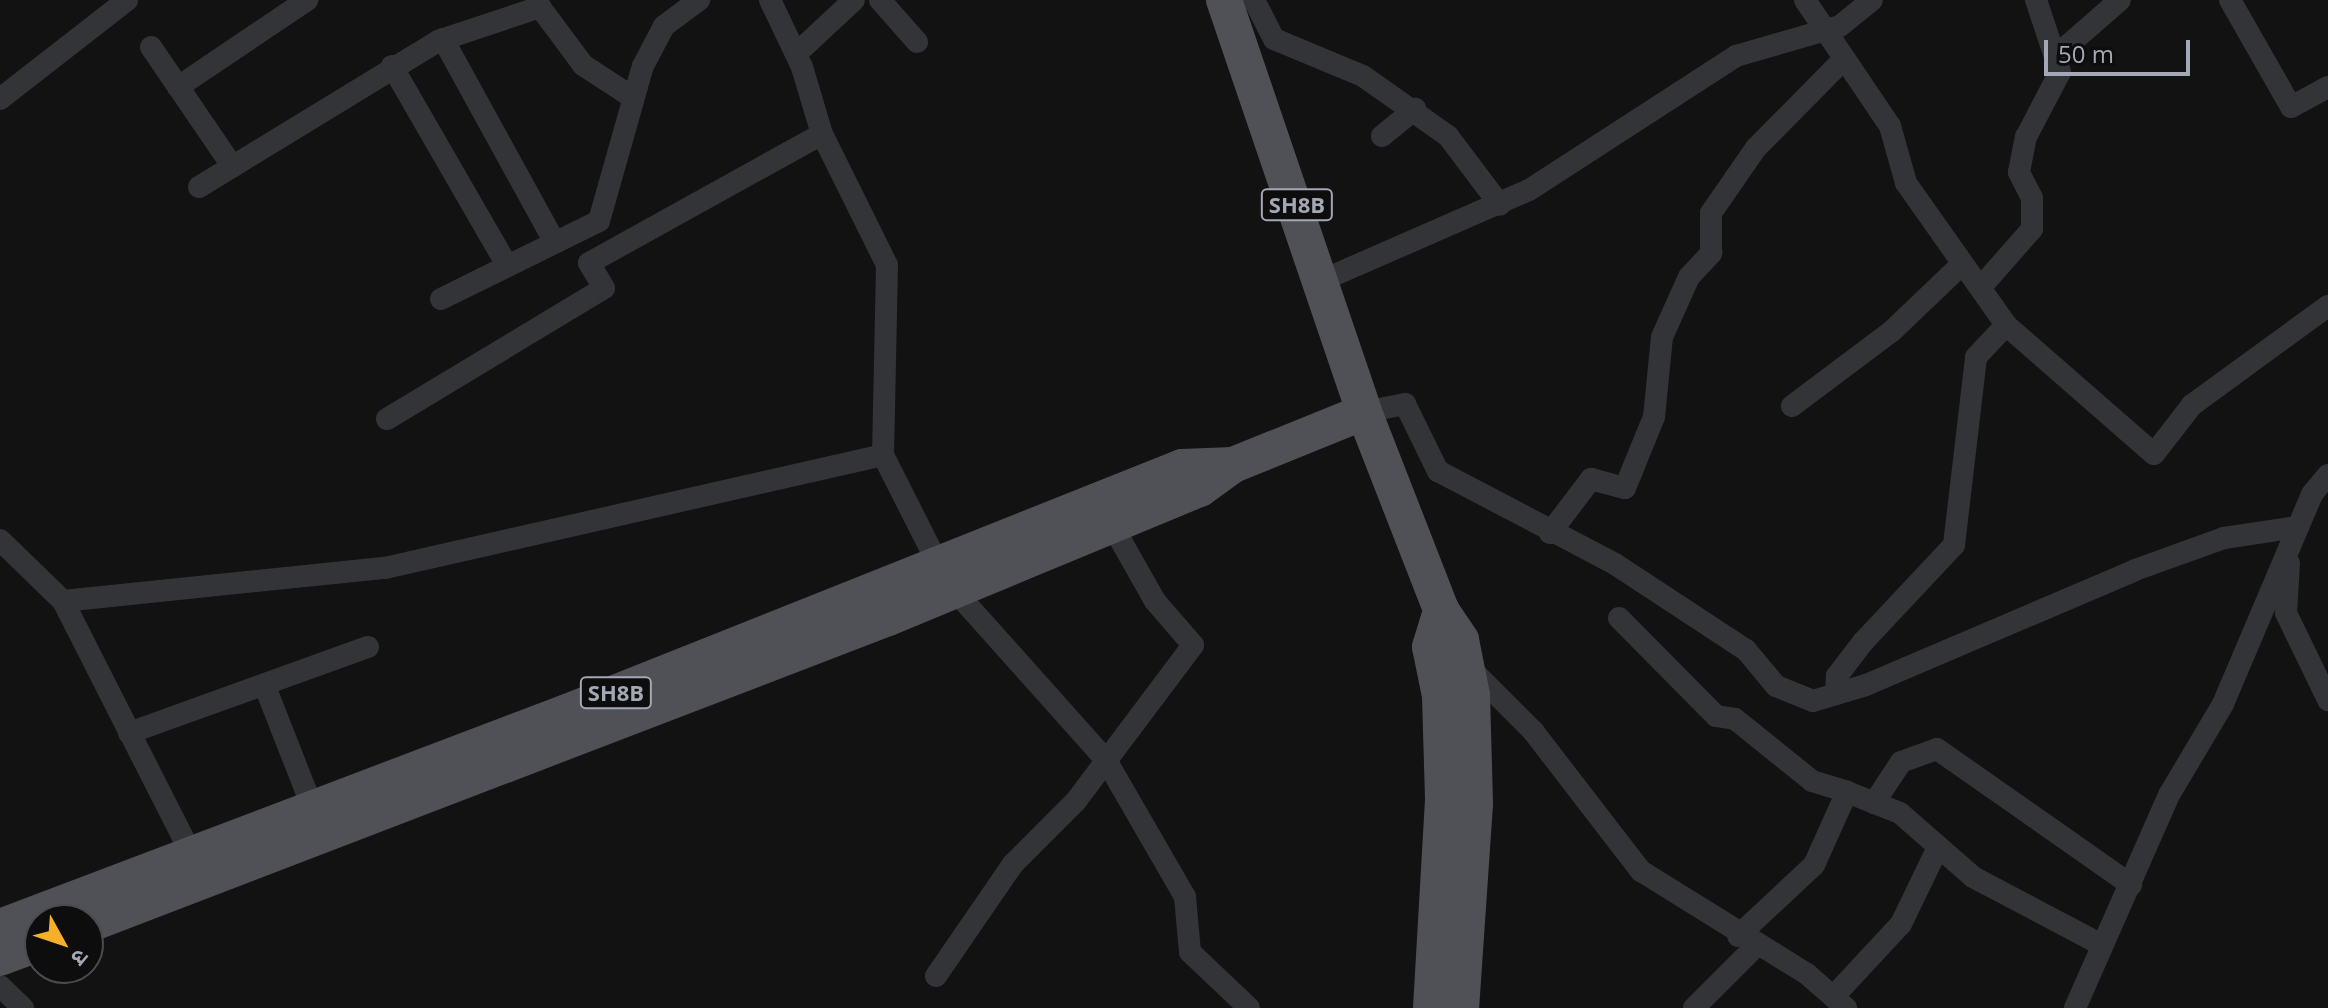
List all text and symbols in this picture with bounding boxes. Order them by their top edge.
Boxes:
scale bar [2048,24,2194,74]
text: 50 m [2058,37,2114,70]
road number: SH8B [1259,187,1335,223]
road number: SH8B [578,675,654,711]
north arrow [24,904,104,984]
text: उ [65,944,96,973]

